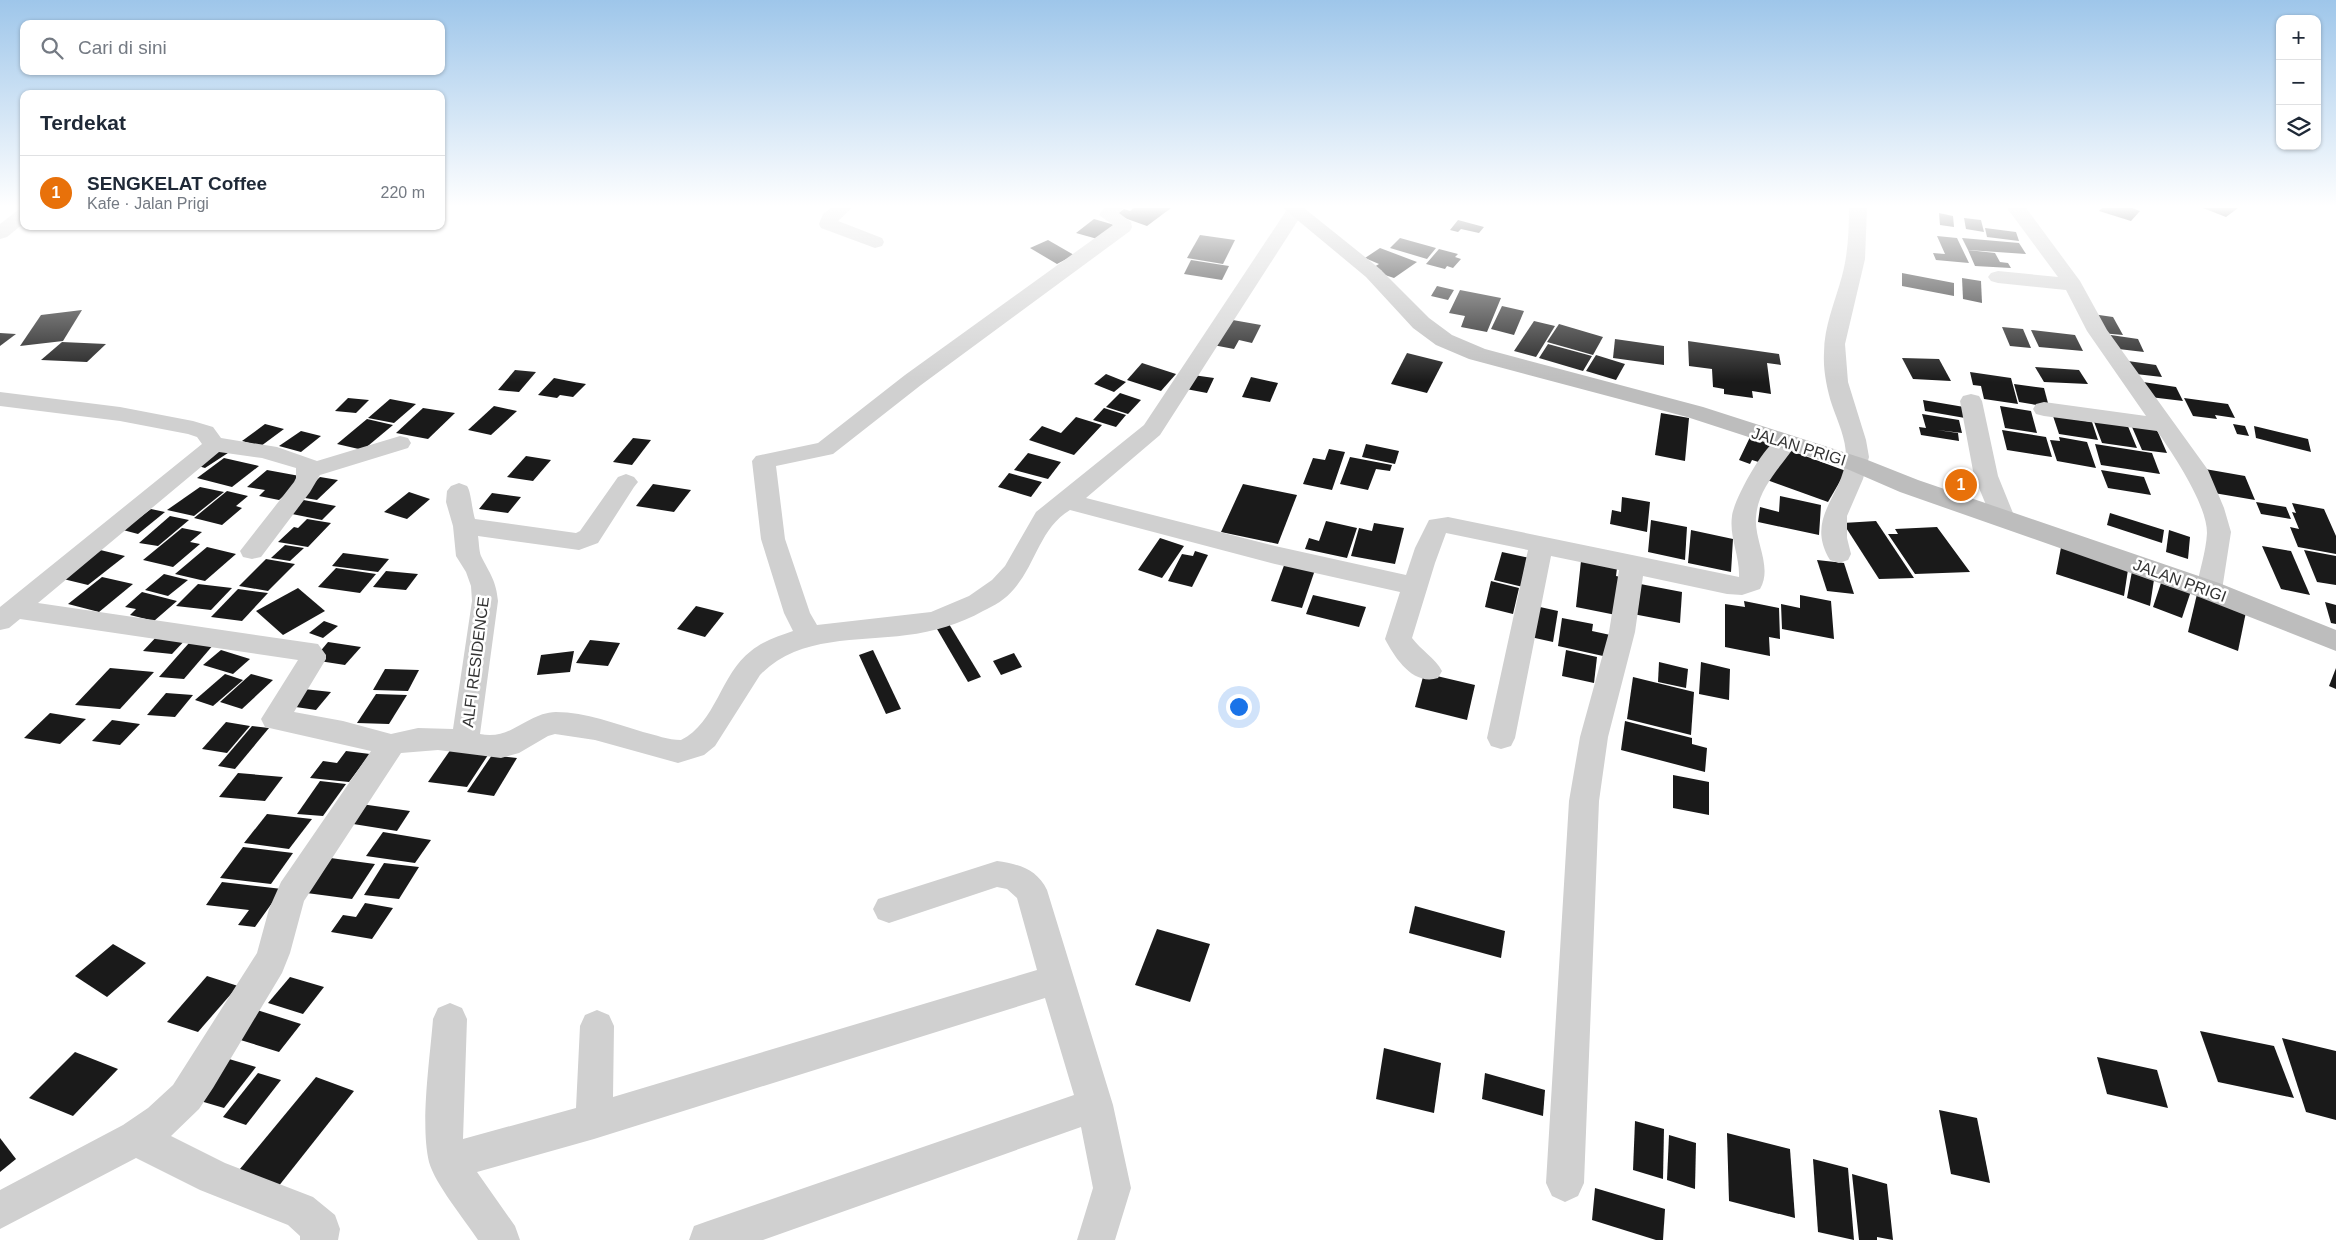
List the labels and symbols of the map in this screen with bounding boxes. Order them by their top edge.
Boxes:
street label: JALAN PRIGI [1750,424,1848,469]
pin: 1 [1945,466,1977,504]
street label: JALAN PRIGI [2131,556,2229,605]
street label: ALFI RESIDENCE [459,596,492,728]
your location [1226,694,1252,720]

